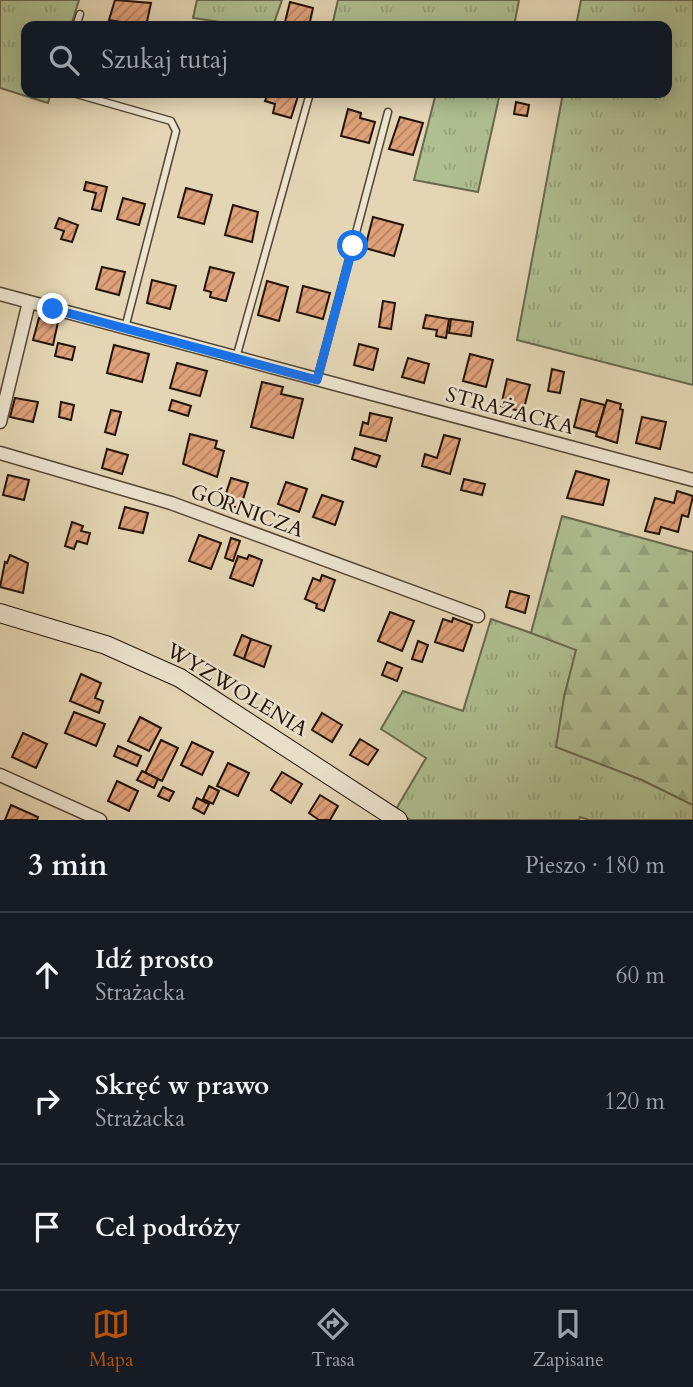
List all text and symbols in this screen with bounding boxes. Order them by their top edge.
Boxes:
search box [21,21,672,98]
icon: search [45,41,83,79]
text: Szukaj tutaj [101,42,229,77]
route start [337,230,368,261]
route end [37,293,68,324]
street label: STRAŻACKA [443,380,578,442]
street label: GÓRNICZA [186,476,308,545]
street label: WYZWOLENIA [160,636,313,744]
text: 3 min [28,845,108,886]
text: Pieszo · 180 m [525,850,665,881]
text: Idź prosto [95,942,214,977]
icon: ahead [28,956,66,994]
text: 60 m [616,960,665,991]
text: Strażacka [95,977,185,1008]
text: Skręć w prawo [95,1068,269,1103]
icon: right [28,1082,66,1120]
text: 120 m [604,1086,665,1117]
text: Strażacka [95,1103,185,1134]
icon: arrive [28,1208,66,1246]
text: Cel podróży [95,1210,241,1245]
tab: Mapa [89,1305,133,1373]
tab: Trasa [311,1305,355,1373]
tab: Zapisane [533,1305,604,1373]

